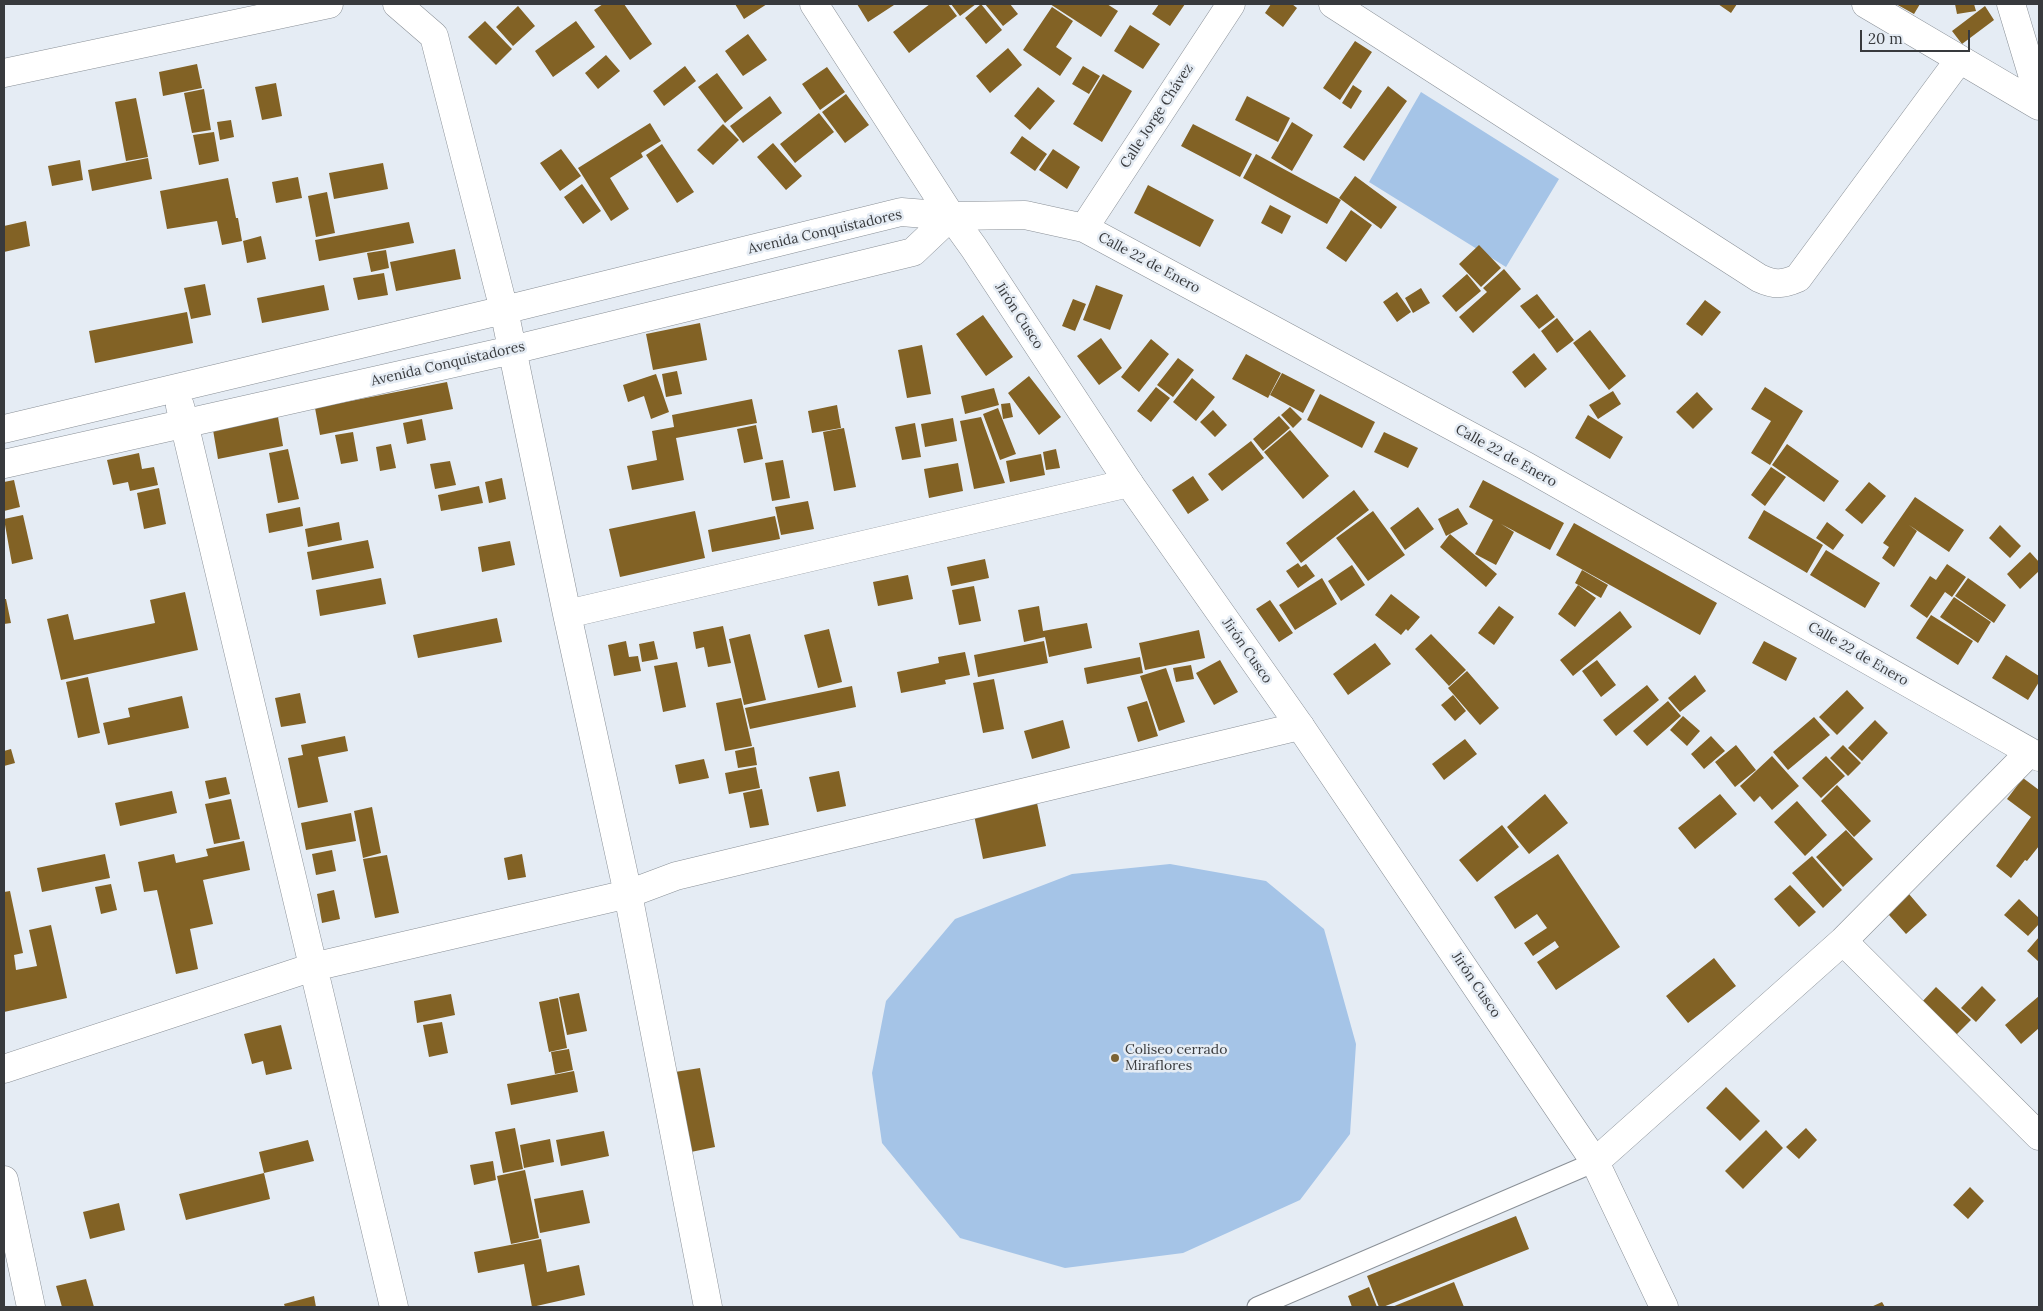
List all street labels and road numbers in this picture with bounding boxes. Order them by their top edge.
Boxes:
street label: Calle Jorge Chávez [1117,61,1197,171]
street label: Avenida Conquistadores [746,206,904,258]
street label: Calle 22 de Enero [1095,229,1203,297]
street label: Jirón Cusco [991,280,1047,352]
street label: Avenida Conquistadores [369,338,527,390]
street label: Calle 22 de Enero [1452,421,1560,491]
street label: Jirón Cusco [1218,615,1276,687]
street label: Calle 22 de Enero [1805,618,1911,690]
street label: Jirón Cusco [1448,949,1504,1021]

